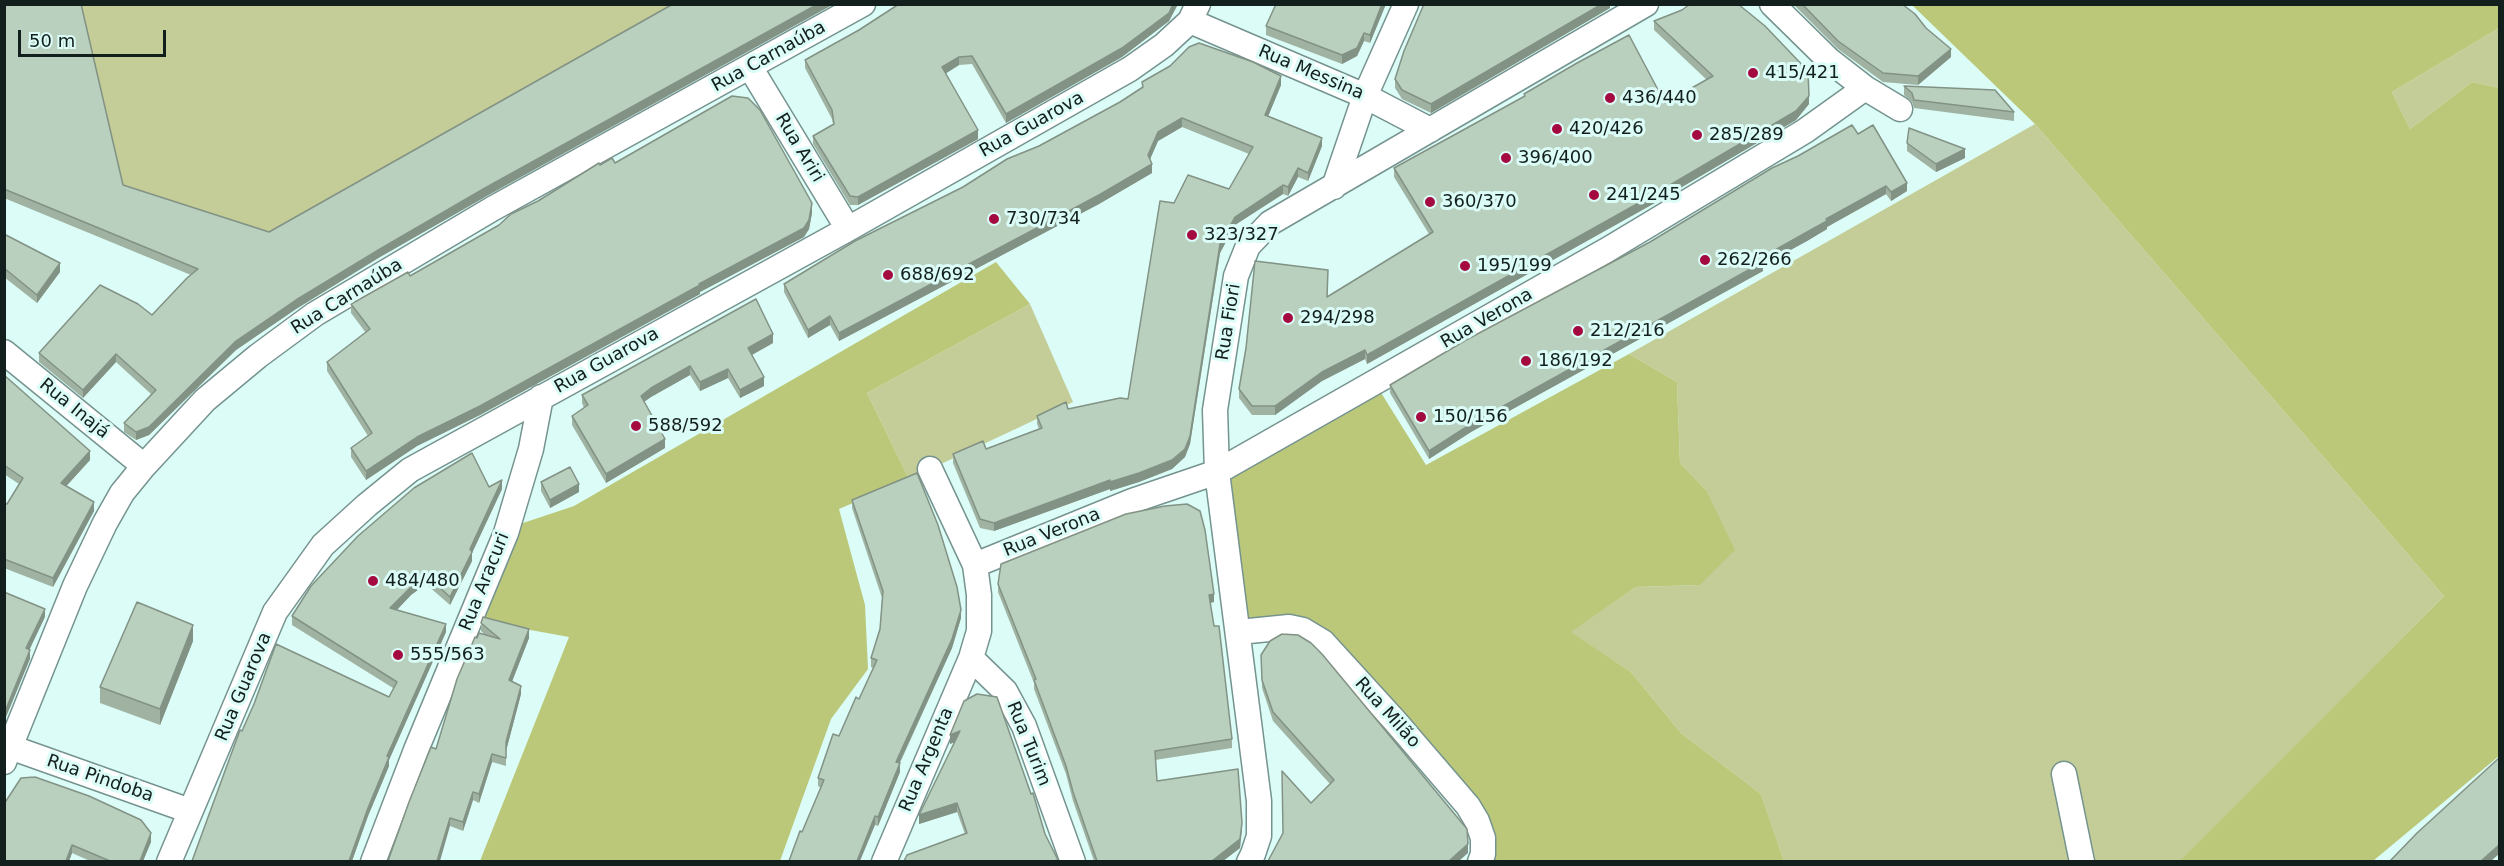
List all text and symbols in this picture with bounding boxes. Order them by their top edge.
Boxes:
street label: Rua Carnaúba [708,17,830,97]
scale bar [21,18,170,56]
text: 50 m [29,30,75,51]
street label: Rua Messina [1255,41,1367,105]
place label: 415/421 [1765,62,1840,84]
marker: 415/421 [1746,66,1760,80]
street label: Rua Guarova [976,87,1088,163]
place label: 436/440 [1622,87,1697,109]
marker: 436/440 [1603,91,1617,105]
street label: Rua Ariri [770,109,828,187]
place label: 420/426 [1569,118,1644,140]
marker: 420/426 [1550,122,1564,136]
place label: 285/289 [1709,124,1784,146]
marker: 285/289 [1690,128,1704,142]
place label: 396/400 [1518,147,1593,169]
marker: 396/400 [1499,151,1513,165]
place label: 241/245 [1606,184,1681,206]
marker: 241/245 [1587,188,1601,202]
place label: 360/370 [1442,191,1517,213]
marker: 360/370 [1423,195,1437,209]
place label: 730/734 [1006,208,1081,230]
marker: 730/734 [987,212,1001,226]
place label: 323/327 [1204,224,1279,246]
marker: 323/327 [1185,228,1199,242]
place label: 262/266 [1717,249,1792,271]
marker: 262/266 [1698,253,1712,267]
street label: Rua Carnaúba [287,254,407,340]
place label: 195/199 [1477,255,1552,277]
marker: 195/199 [1458,259,1472,273]
place label: 688/692 [900,264,975,286]
marker: 688/692 [881,268,895,282]
street label: Rua Fiori [1212,282,1246,362]
street label: Rua Verona [1437,284,1537,354]
place label: 294/298 [1300,307,1375,329]
marker: 294/298 [1281,311,1295,325]
place label: 212/216 [1590,320,1665,342]
street label: Rua Guarova [551,323,663,399]
marker: 212/216 [1571,324,1585,338]
place label: 186/192 [1538,350,1613,372]
marker: 186/192 [1519,354,1533,368]
street label: Rua Inajá [35,374,113,444]
place label: 150/156 [1433,406,1508,428]
marker: 150/156 [1414,410,1428,424]
place label: 588/592 [648,415,723,437]
marker: 588/592 [629,419,643,433]
street label: Rua Verona [1001,504,1103,562]
street label: Rua Aracuri [455,530,515,634]
place label: 484/480 [385,570,460,592]
marker: 484/480 [366,574,380,588]
street label: Rua Guarova [211,629,277,745]
place label: 555/563 [410,644,485,666]
marker: 555/563 [391,648,405,662]
street label: Rua Milão [1350,673,1424,753]
street label: Rua Turim [1001,698,1055,790]
street label: Rua Argenta [895,705,959,815]
street label: Rua Pindoba [44,751,156,807]

